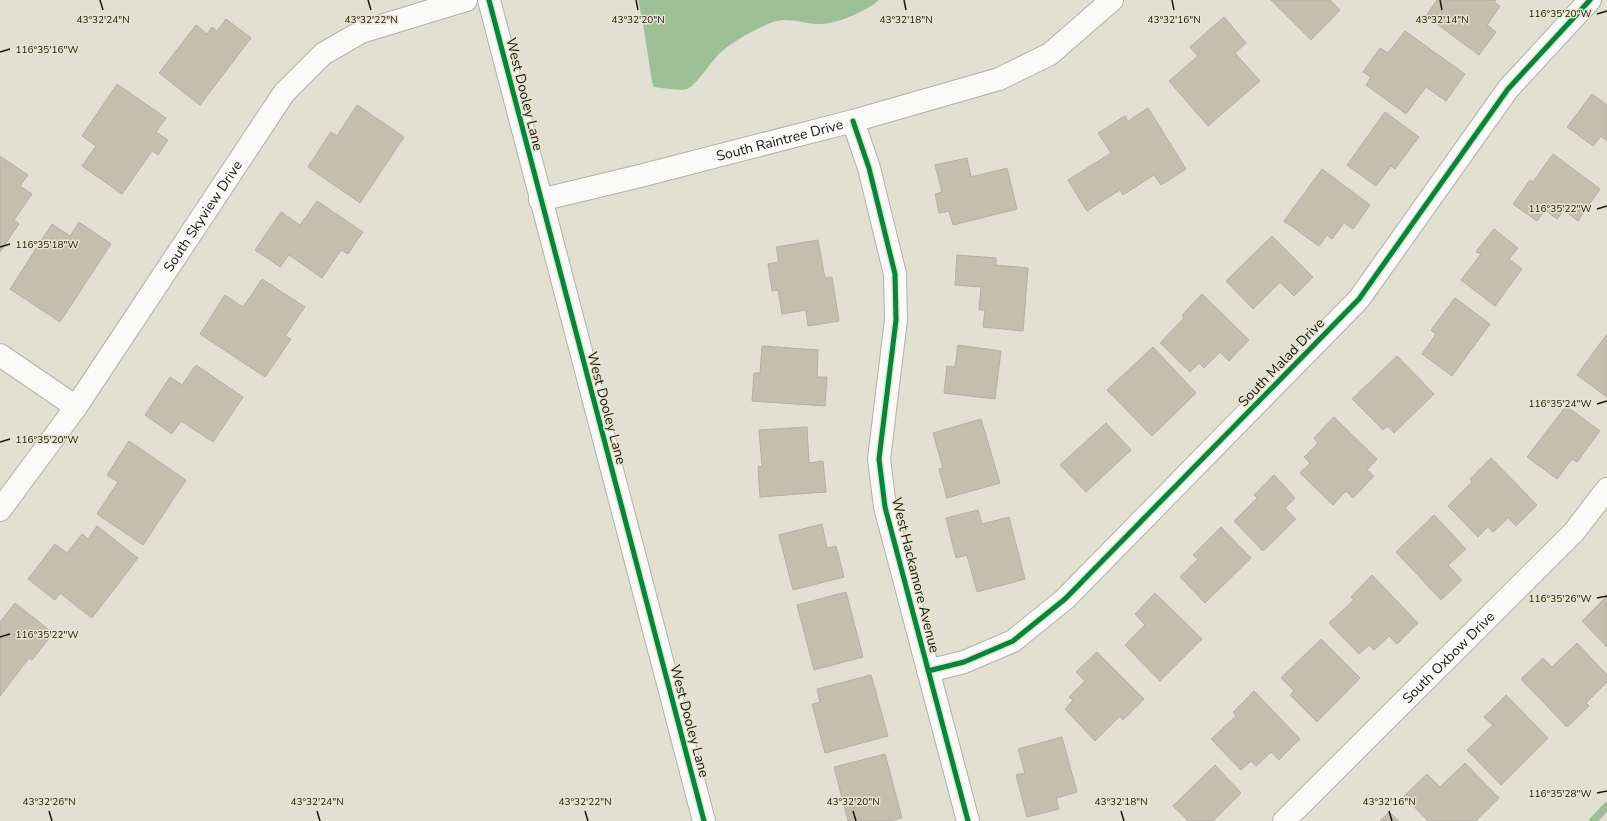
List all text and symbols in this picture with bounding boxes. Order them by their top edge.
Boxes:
text: 116°35'20"W [1529,7,1591,21]
text: 43°32'24"N [76,13,130,27]
text: 43°32'22"N [344,13,398,27]
text: 43°32'20"N [611,13,665,27]
text: 43°32'18"N [879,13,933,27]
text: 43°32'16"N [1147,13,1201,27]
text: 43°32'14"N [1415,13,1469,27]
street label: West Dooley Lane [501,36,548,153]
text: 116°35'16"W [16,43,78,57]
street label: South Raintree Drive [714,115,845,166]
street label: South Skyview Drive [159,157,247,276]
text: 116°35'22"W [1529,202,1591,216]
text: 116°35'18"W [16,238,78,252]
street label: South Malad Drive [1234,314,1329,411]
street label: West Dooley Lane [582,350,631,467]
text: 116°35'24"W [1529,397,1591,411]
text: 116°35'20"W [16,433,78,447]
street label: West Hackamore Avenue [887,495,944,655]
text: 116°35'26"W [1529,592,1591,606]
street label: South Oxbow Drive [1398,607,1499,708]
text: 116°35'22"W [16,628,78,642]
street label: West Dooley Lane [665,663,714,780]
text: 116°35'28"W [1529,787,1591,801]
text: 43°32'26"N [22,795,76,809]
text: 43°32'24"N [290,795,344,809]
text: 43°32'22"N [558,795,612,809]
text: 43°32'20"N [826,795,880,809]
text: 43°32'18"N [1094,795,1148,809]
text: 43°32'16"N [1362,795,1416,809]

